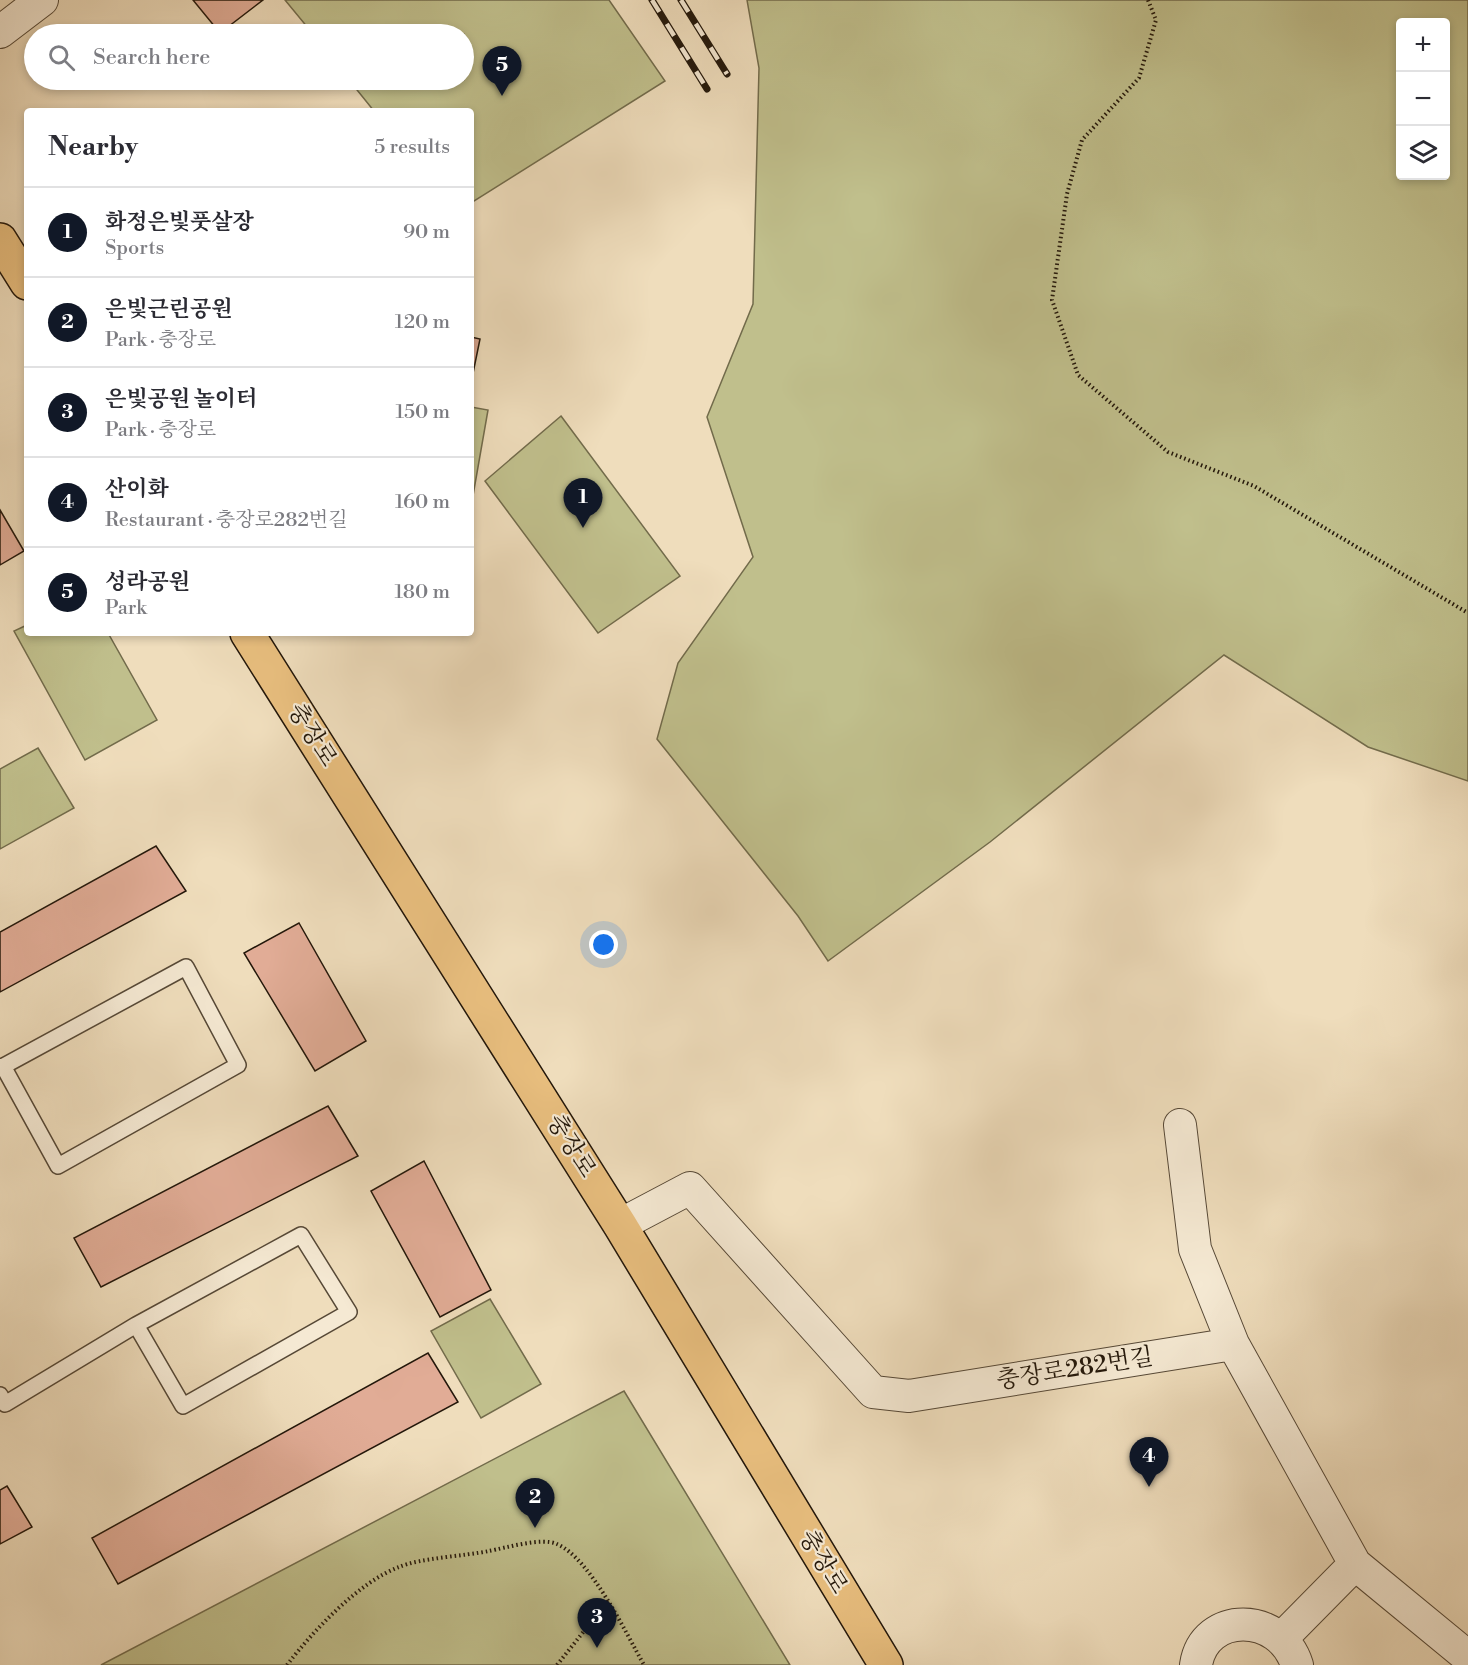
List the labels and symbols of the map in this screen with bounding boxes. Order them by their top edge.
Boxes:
pin: 5 [482,46,522,96]
pin: 1 [564,478,602,528]
street label: 충장로 [281,698,343,772]
your location [589,930,618,959]
street label: 충장로 [540,1109,602,1183]
street label: 충장로282번길 [995,1342,1155,1396]
pin: 4 [1130,1438,1168,1487]
pin: 2 [516,1478,554,1528]
street label: 충장로 [792,1524,854,1600]
pin: 3 [578,1598,616,1648]

